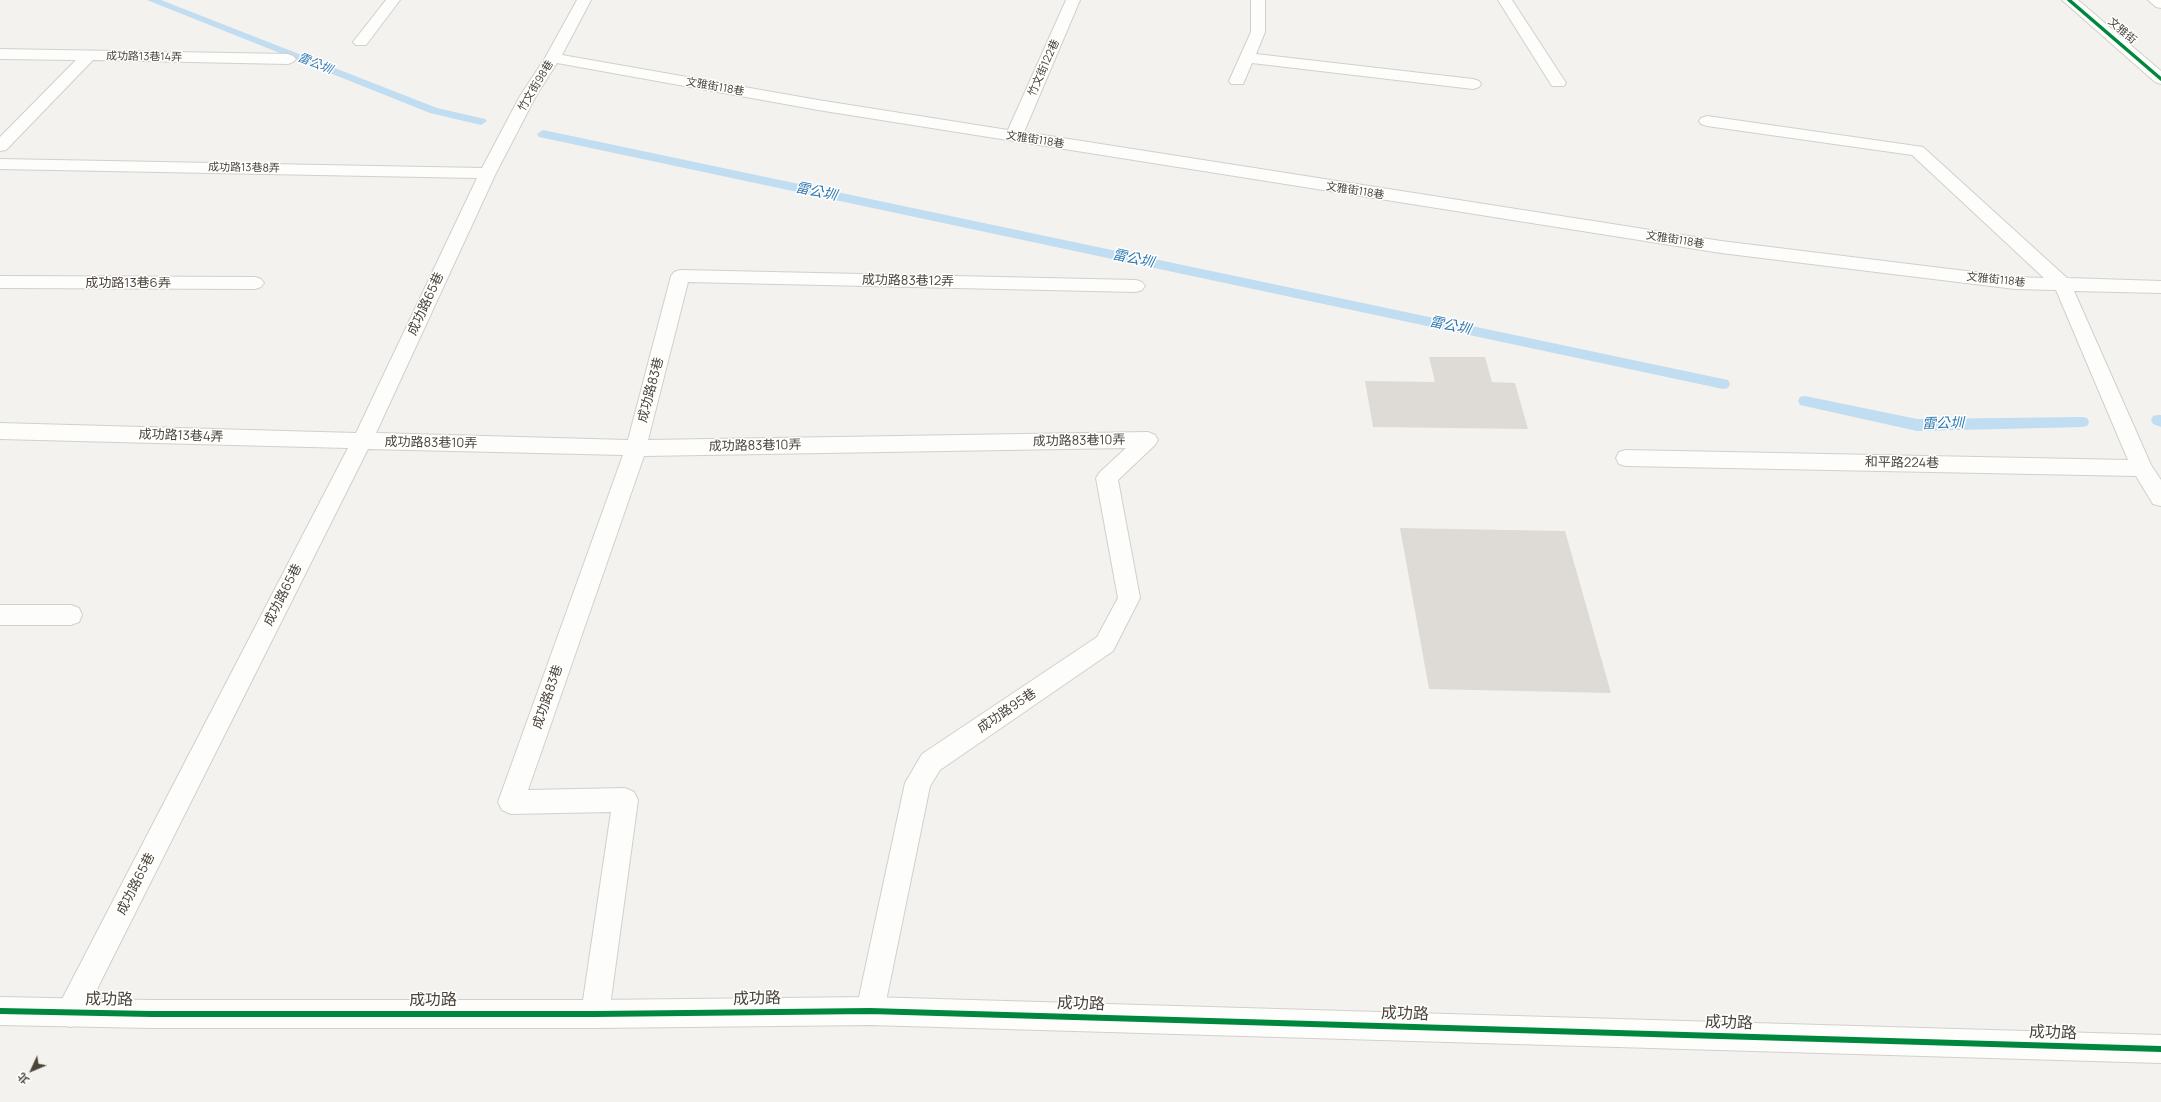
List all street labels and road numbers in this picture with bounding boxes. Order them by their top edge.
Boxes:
street label: 文雅街 [2105,15,2139,47]
street label: 竹文街122巷 [1026,38,1062,98]
street label: 成功路13巷14弄 [106,50,182,64]
street label: 竹文街98巷 [516,58,556,114]
street label: 文雅街118巷 [685,75,745,99]
street label: 文雅街118巷 [1005,129,1065,151]
street label: 成功路13巷8弄 [208,161,280,175]
street label: 文雅街118巷 [1325,180,1385,202]
street label: 文雅街118巷 [1645,229,1705,251]
street label: 成功路65巷 [405,270,447,338]
street label: 文雅街118巷 [1966,270,2026,290]
street label: 成功路83巷12弄 [862,272,954,290]
street label: 成功路13巷6弄 [85,275,171,291]
street label: 成功路83巷 [635,356,667,424]
street label: 成功路13巷4弄 [138,427,224,445]
street label: 成功路83巷10弄 [1033,432,1125,450]
street label: 成功路83巷10弄 [385,434,477,452]
street label: 成功路83巷10弄 [709,437,801,455]
street label: 和平路224巷 [1865,455,1939,471]
street label: 成功路65巷 [261,561,305,629]
street label: 成功路83巷 [530,663,566,731]
street label: 成功路95巷 [975,686,1039,736]
street label: 成功路65巷 [114,850,158,918]
street label: 成功路 [733,989,781,1009]
street label: 成功路 [85,990,133,1010]
street label: 成功路 [409,991,457,1011]
street label: 成功路 [1057,994,1105,1014]
street label: 成功路 [1381,1004,1429,1024]
street label: 成功路 [1705,1013,1753,1033]
street label: 成功路 [2029,1023,2077,1043]

